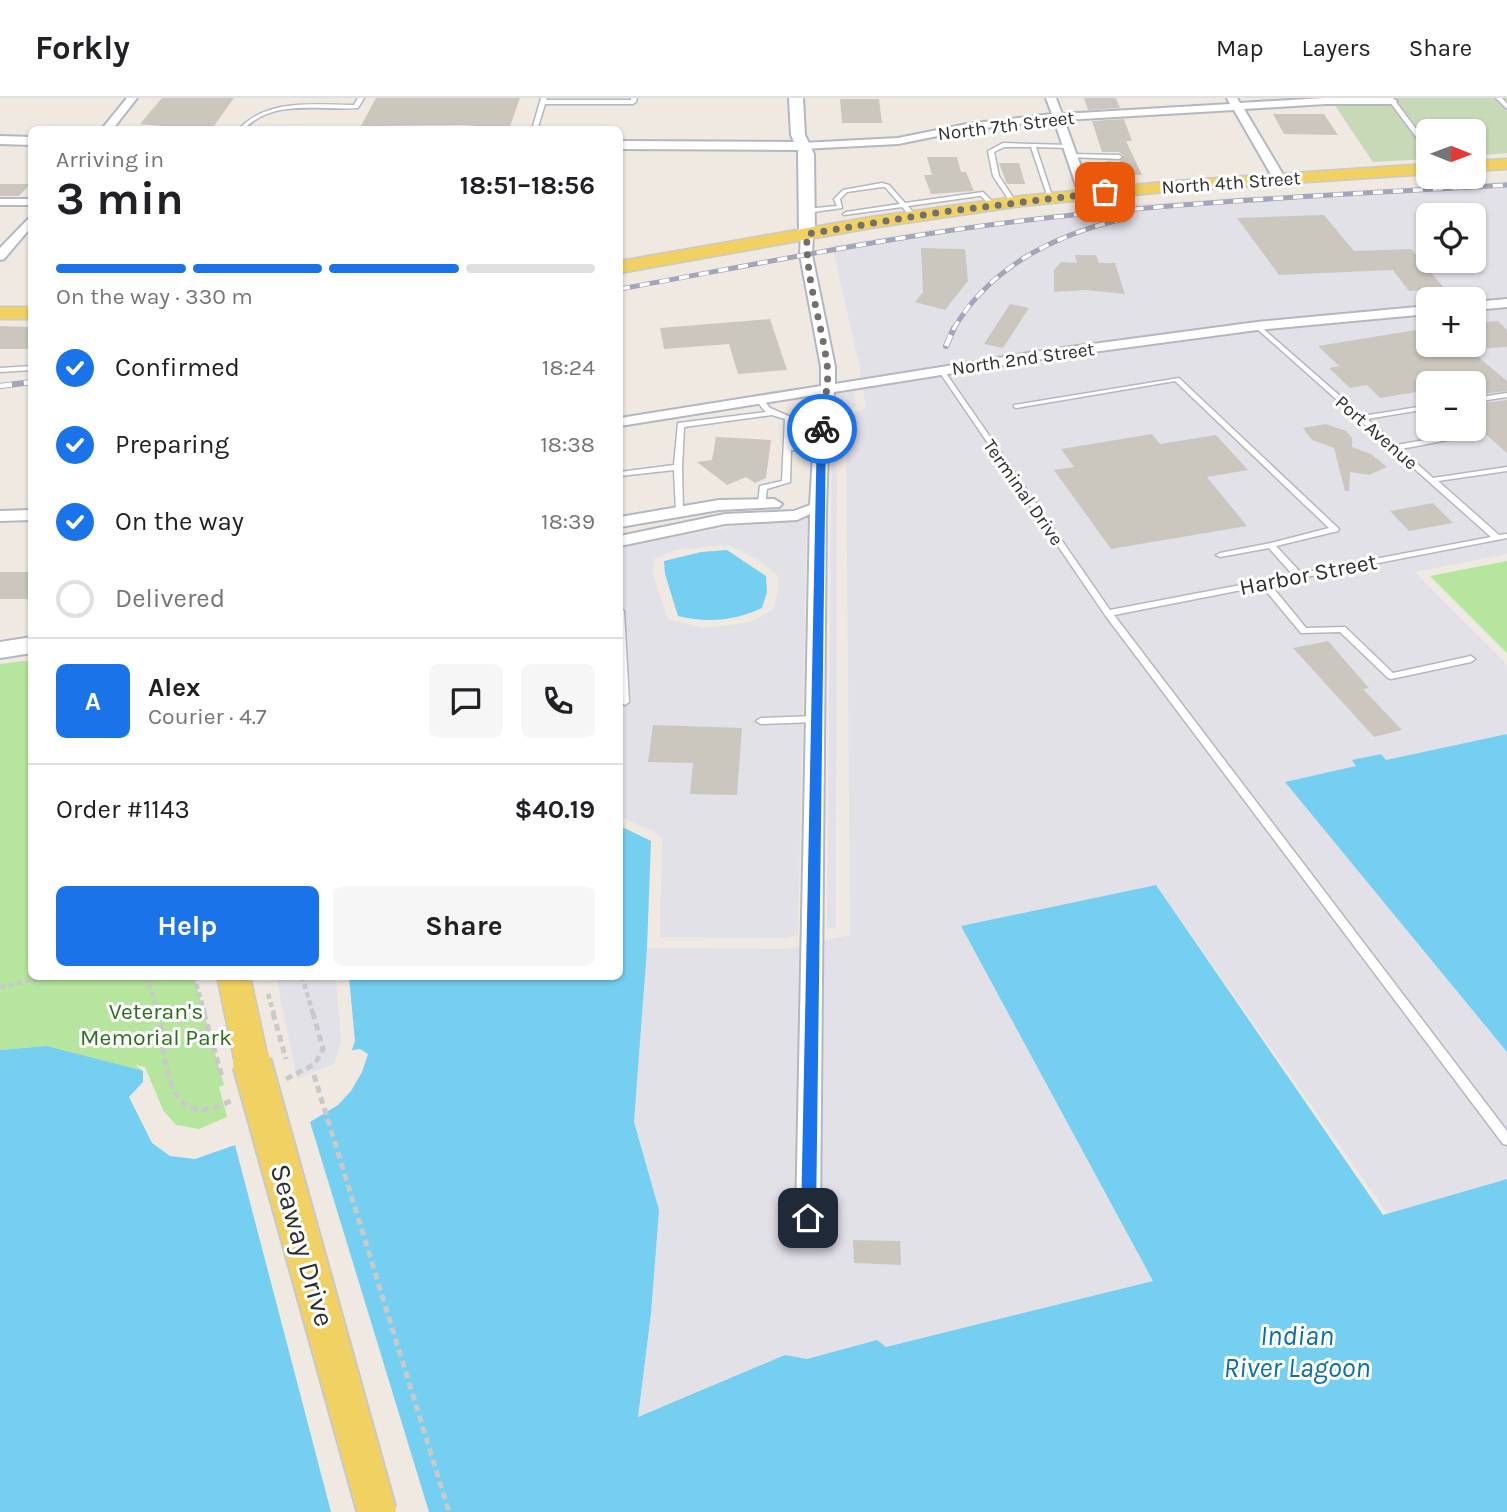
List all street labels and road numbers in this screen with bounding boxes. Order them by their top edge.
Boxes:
street label: North 7th Street [937,107,1076,145]
street label: North 4th Street [1161,167,1301,199]
street label: North 2nd Street [950,338,1096,380]
street label: Port Avenue [1331,391,1422,475]
street label: Terminal Drive [979,435,1068,550]
street label: Harbor Street [1237,548,1379,601]
street label: Seaway Drive [264,1160,341,1330]

